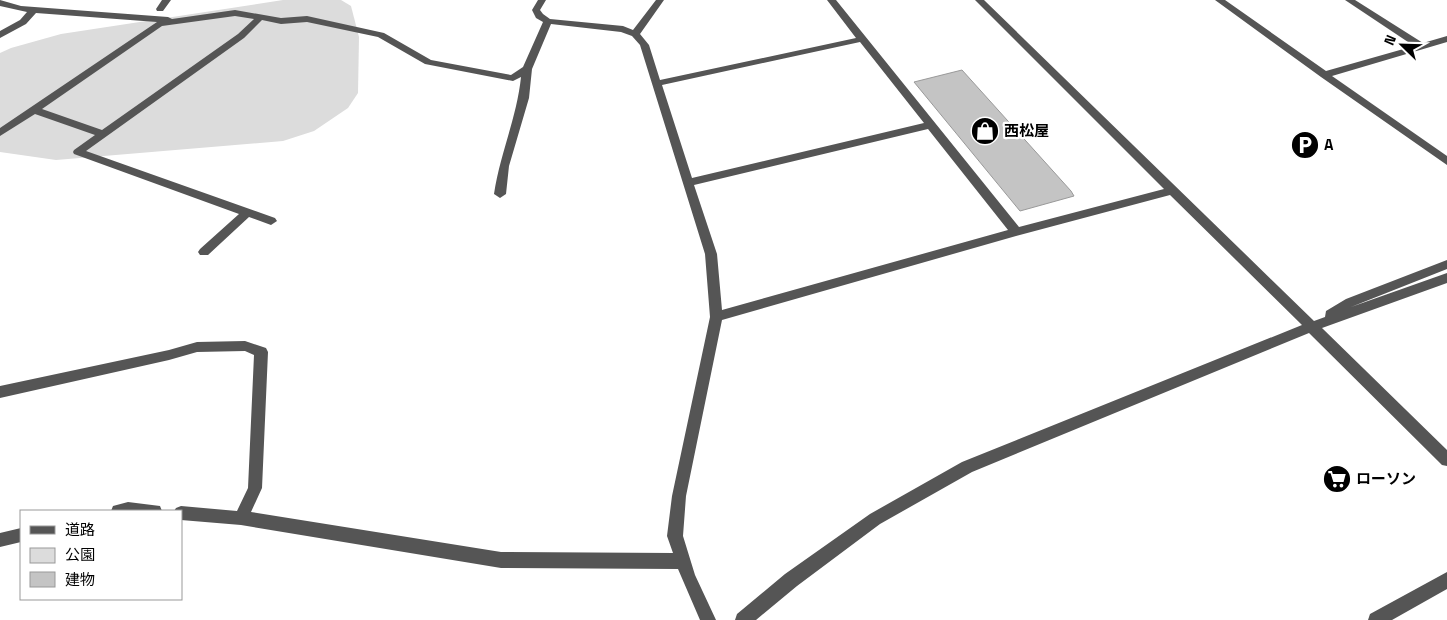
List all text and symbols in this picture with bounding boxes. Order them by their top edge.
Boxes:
north arrow [1377,20,1427,70]
text: N [1380,32,1400,48]
shop icon: 西松屋 [970,116,1000,146]
place label: 西松屋 [1004,121,1049,140]
parking icon: A [1290,130,1320,160]
place label: A [1324,135,1334,154]
supermarket icon: ローソン [1322,464,1352,494]
place label: ローソン [1356,469,1416,488]
legend [20,510,182,600]
text: 道路 [65,520,95,539]
text: 公園 [65,545,95,564]
text: 建物 [65,570,95,589]

